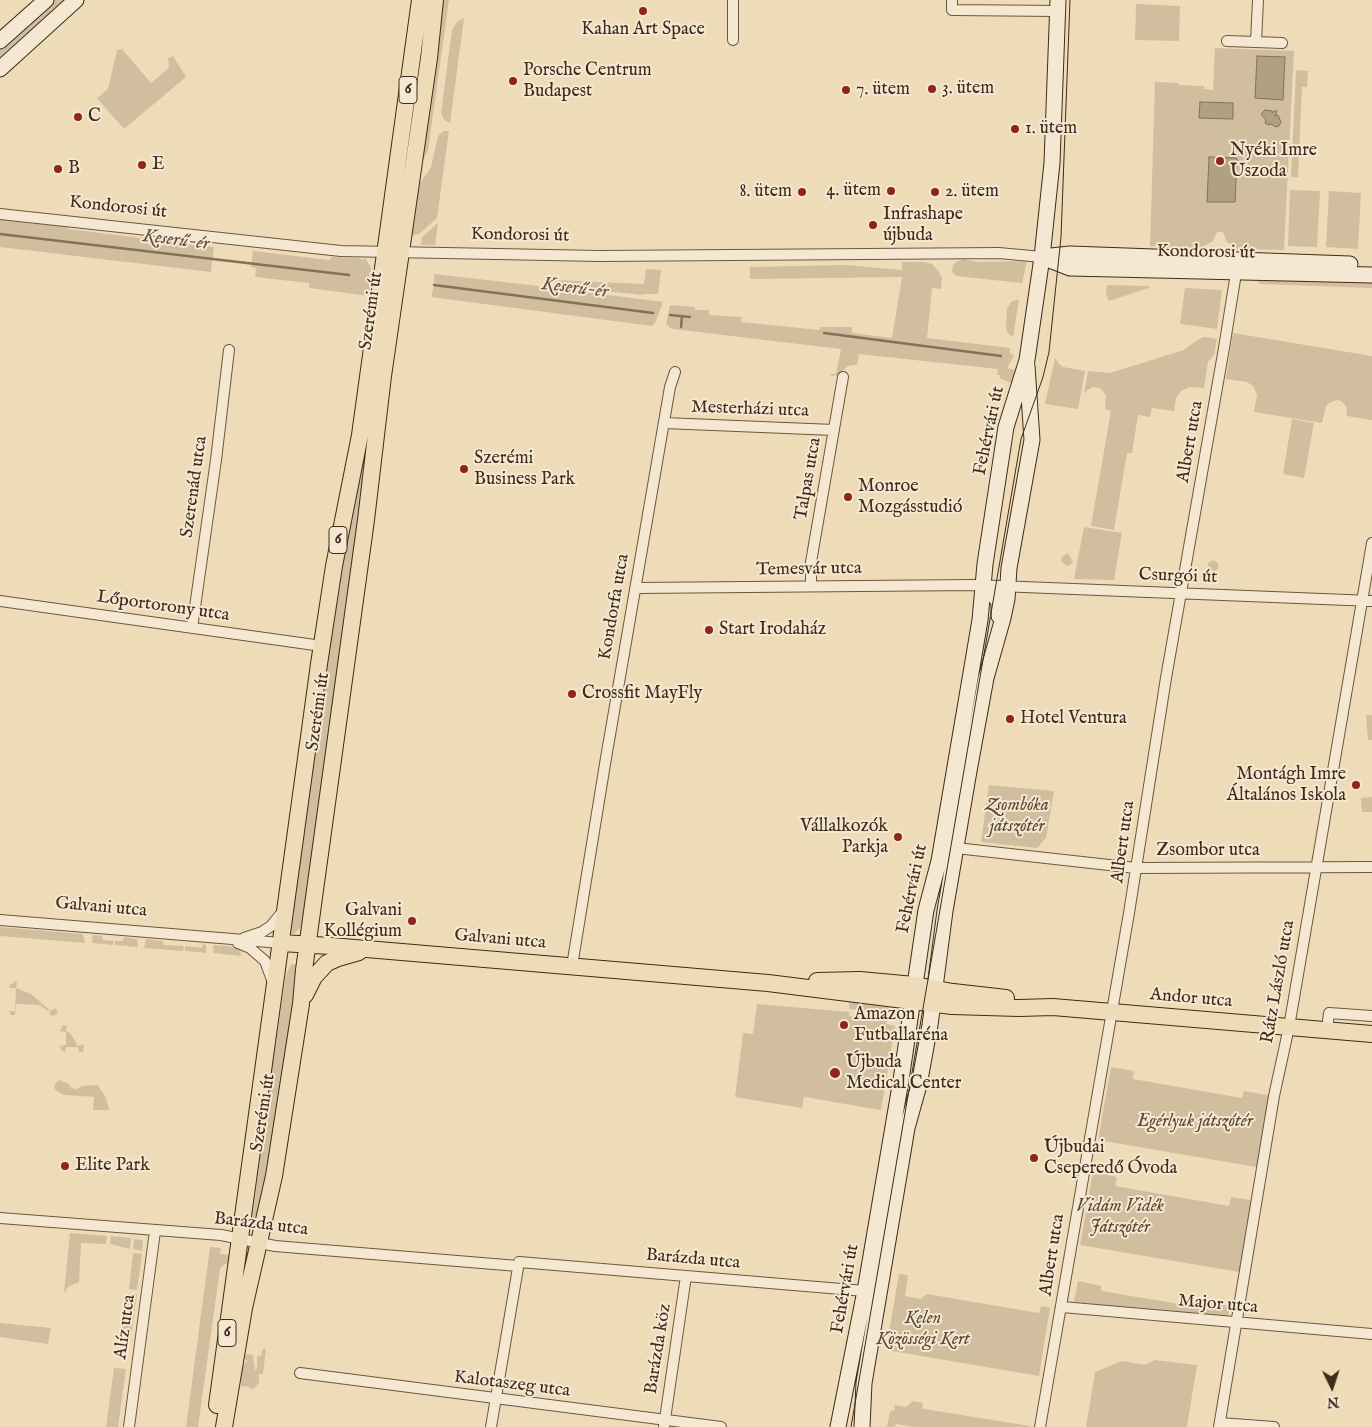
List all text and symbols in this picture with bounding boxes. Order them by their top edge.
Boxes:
marker: Kahan Art Space [637,5,649,17]
place label: Kahan Art Space [581,19,705,41]
place label: Porsche Centrum Budapest [523,60,652,102]
marker: Porsche Centrum Budapest [507,75,519,87]
road number: 6 [399,76,417,104]
place label: 3. ütem [942,78,994,100]
place label: 7. ütem [856,79,910,101]
marker: 3. ütem [926,83,938,95]
marker: 7. ütem [840,84,852,96]
place label: C [88,106,101,128]
marker: C [72,111,84,123]
place label: 1. ütem [1025,118,1077,140]
marker: 1. ütem [1009,123,1021,135]
place label: Nyéki Imre Uszoda [1230,140,1317,182]
place label: E [152,154,164,176]
marker: Nyéki Imre Uszoda [1214,155,1226,167]
place label: B [68,158,80,180]
marker: E [136,159,148,171]
marker: B [52,163,64,175]
place label: 4. ütem [826,180,881,202]
place label: 8. ütem [739,181,792,203]
place label: 2. ütem [945,181,999,203]
marker: 4. ütem [885,185,897,197]
marker: 8. ütem [796,186,808,198]
marker: 2. ütem [929,186,941,198]
street label: Kondorosi út [68,192,168,224]
place label: Infrashape újbuda [883,204,963,246]
marker: Infrashape újbuda [867,219,879,231]
street label: Kondorosi út [471,224,569,248]
water label: Keserű-ér [141,226,211,256]
street label: Kondorosi út [1157,241,1255,265]
street label: Szerémi út [356,270,388,352]
water label: Keserű-ér [540,274,610,304]
street label: Fehérvári út [970,384,1010,478]
street label: Mesterházi utca [691,397,809,423]
street label: Albert utca [1173,399,1209,485]
street label: Szerenád utca [177,435,213,539]
street label: Talpas utca [791,436,827,522]
place label: Szerémi Business Park [474,448,575,490]
marker: Szerémi Business Park [458,463,470,475]
place label: Monroe Mozgásstudió [858,476,963,518]
marker: Monroe Mozgásstudió [842,491,854,503]
road number: 6 [329,526,347,554]
street label: Kondorfa utca [595,552,635,662]
street label: Temesvár utca [756,558,862,582]
street label: Csurgói út [1138,565,1218,589]
street label: Lőportorony utca [95,587,231,627]
place label: Start Irodaház [719,619,826,641]
marker: Start Irodaház [703,624,715,636]
street label: Szerémi út [303,671,335,753]
place label: Crossfit MayFly [582,683,702,705]
marker: Crossfit MayFly [566,688,578,700]
place label: Hotel Ventura [1020,708,1127,730]
marker: Hotel Ventura [1004,713,1016,725]
place label: Montágh Imre Általános Iskola [1227,764,1346,806]
marker: Montágh Imre Általános Iskola [1350,779,1362,791]
park label: Zsombóka játszótér [985,795,1049,838]
street label: Albert utca [1108,800,1140,884]
place label: Vállalkozók Parkja [800,816,888,859]
marker: Vállalkozók Parkja [892,831,904,843]
street label: Zsombor utca [1156,840,1260,862]
street label: Fehérvári út [893,842,933,936]
street label: Galvani utca [54,893,148,923]
place label: Galvani Kollégium [324,900,402,942]
marker: Galvani Kollégium [406,915,418,927]
street label: Rátz László utca [1258,919,1300,1045]
street label: Galvani utca [453,925,547,955]
street label: Andor utca [1149,985,1233,1013]
place label: Amazon Futballaréna [854,1004,948,1046]
marker: Amazon Futballaréna [838,1019,850,1031]
place label: Újbuda Medical Center [846,1052,961,1094]
marker: Újbuda Medical Center [828,1066,842,1080]
street label: Szerémi út [247,1072,281,1154]
park label: Egérlyuk játszótér [1137,1111,1253,1133]
place label: Újbudai Cseperedő Óvoda [1044,1137,1177,1180]
marker: Újbudai Cseperedő Óvoda [1028,1152,1040,1164]
place label: Elite Park [75,1155,150,1177]
marker: Elite Park [59,1160,71,1172]
park label: Vidám Vidék Játszótér [1076,1196,1164,1238]
street label: Barázda utca [213,1209,309,1241]
street label: Albert utca [1036,1212,1070,1298]
street label: Fehérvári út [828,1243,864,1335]
street label: Barázda utca [645,1245,741,1275]
street label: Major utca [1177,1291,1259,1319]
street label: Alíz utca [111,1293,141,1361]
street label: Barázda köz [641,1302,677,1396]
park label: Kelen Közösségi Kert [876,1308,970,1350]
road number: 6 [218,1320,236,1346]
north arrow [1307,1362,1357,1412]
street label: Kalotaszeg utca [453,1367,571,1403]
text: N [1326,1393,1340,1411]

